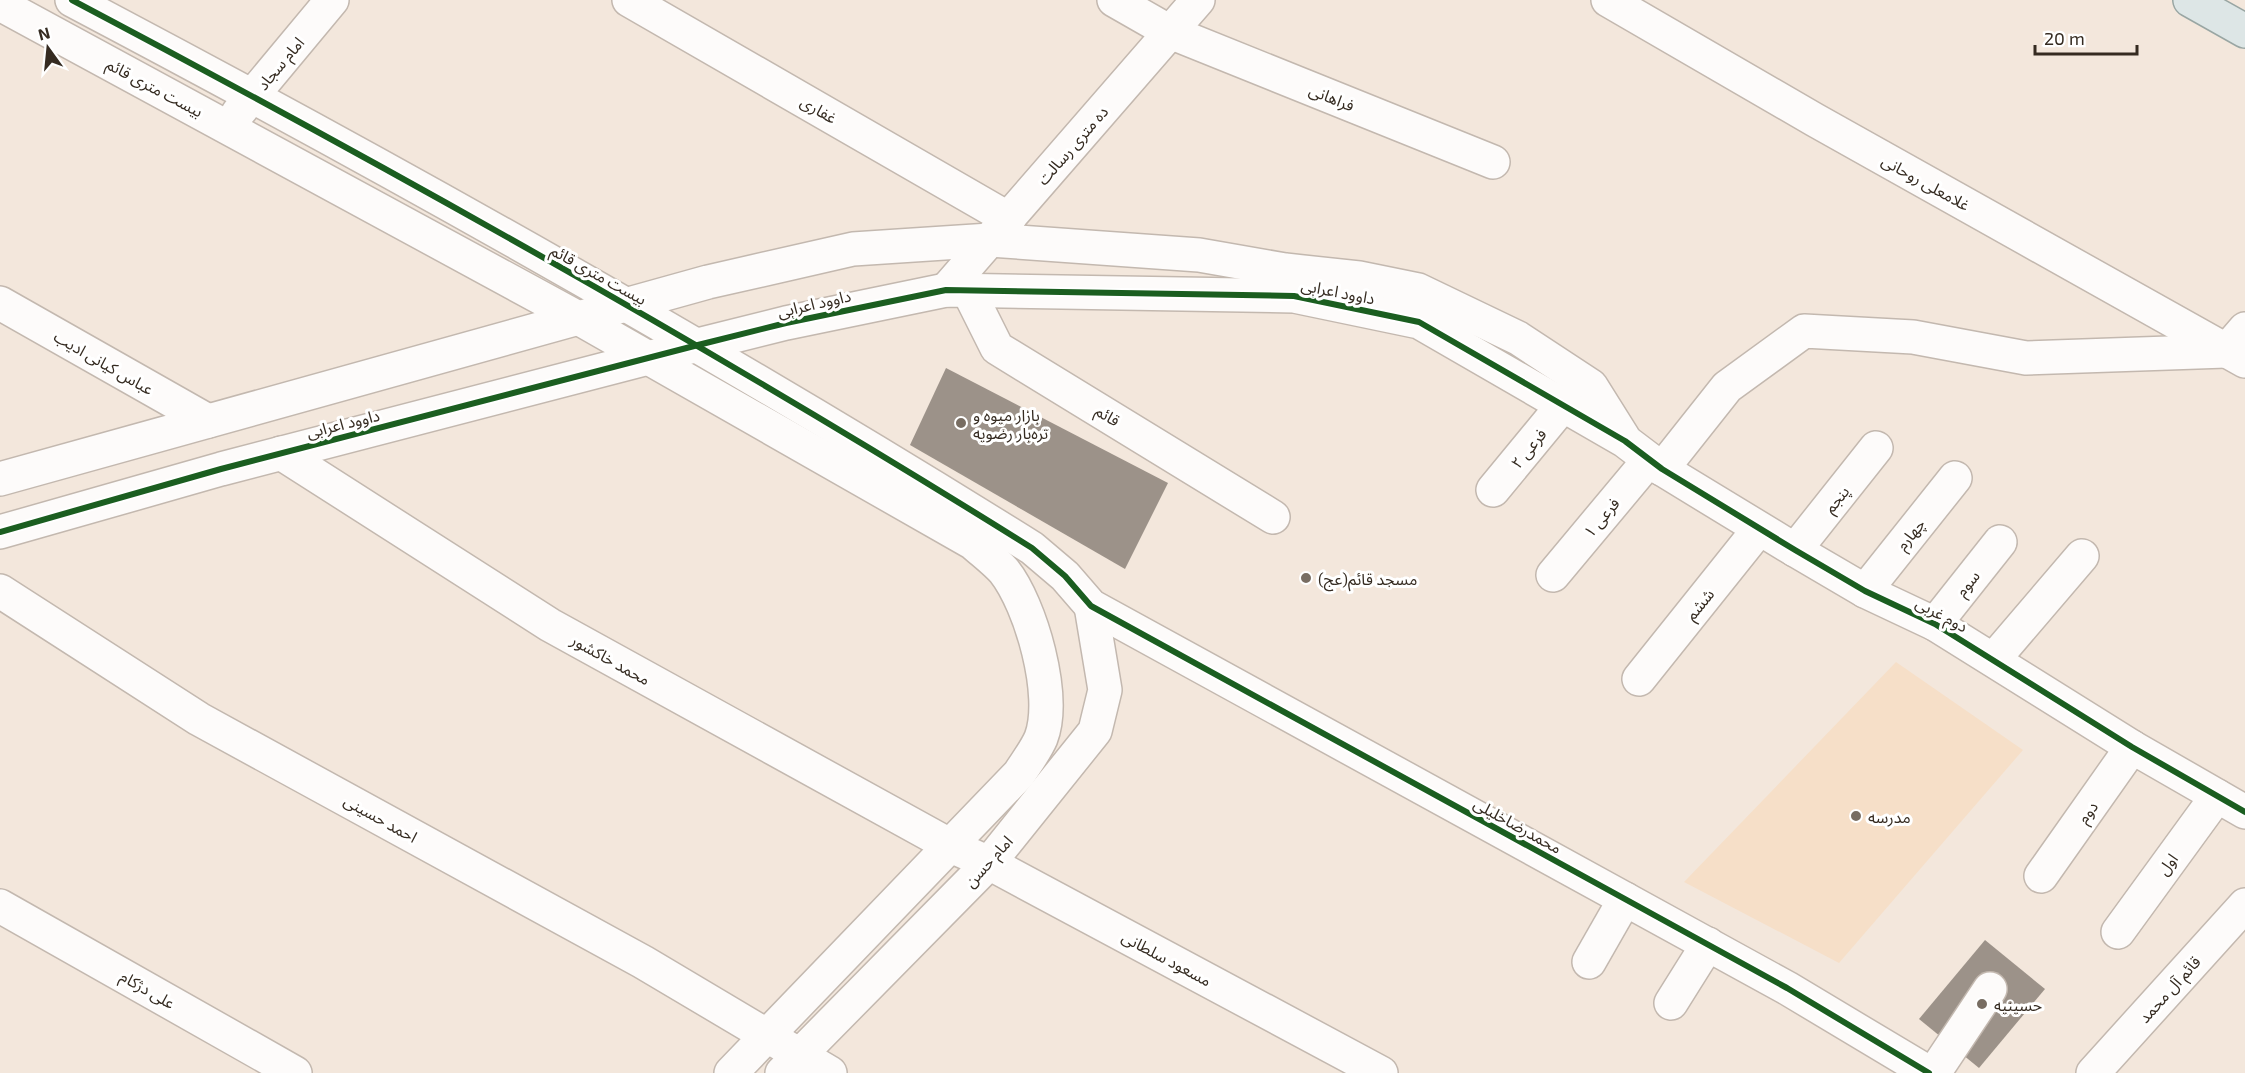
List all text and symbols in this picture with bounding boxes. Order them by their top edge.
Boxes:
north arrow [18,18,78,78]
scale bar [2035,18,2137,56]
text: N [36,22,52,44]
text: 20 m [2044,27,2085,49]
street label: امام سجاد [252,33,311,96]
street label: بیست متری قائم [102,54,206,124]
street label: فراهانی [1306,79,1357,116]
street label: غفاری [797,91,840,128]
street label: ده متری رسالت [1033,102,1112,189]
street label: غلامعلی روحانی [1878,150,1973,215]
street label: بیست متری قائم [546,240,650,312]
street label: داوود اعرابی [1299,275,1376,308]
street label: داوود اعرابی [776,285,853,322]
street label: عباس کیانی ادیب [50,326,157,399]
street label: قائم [1090,400,1124,433]
street label: داوود اعرابی [304,405,382,442]
place label: بازار میوه و تره‌بار رضویه [973,405,1049,443]
marker: بازار میوه و تره‌بار رضویه [954,416,968,430]
street label: فرعی ۲ [1506,424,1551,472]
street label: پنجم [1819,482,1856,519]
street label: فرعی ۱ [1579,493,1624,541]
street label: چهارم [1892,514,1932,556]
street label: سوم [1951,566,1986,602]
place label: مسجد قائم(عج) [1318,569,1417,592]
marker: مسجد قائم(عج) [1299,571,1313,585]
street label: ششم [1681,584,1721,626]
street label: دوم غربی [1911,592,1971,639]
street label: محمد خاکشور [567,629,654,689]
street label: احمد حسینی [341,790,421,847]
street label: محمدرضاخلیلی [1470,793,1565,858]
street label: دوم [2073,797,2105,829]
place label: مدرسه [1868,807,1911,827]
marker: مدرسه [1849,809,1863,823]
street label: امام حسن [960,831,1019,893]
street label: اول [2153,849,2183,880]
street label: مسعود سلطانی [1119,926,1215,990]
street label: قائم آل محمد [2134,952,2207,1029]
street label: علی دژکام [115,966,179,1016]
place label: حسینیه [1994,995,2042,1014]
marker: حسینیه [1975,997,1989,1011]

